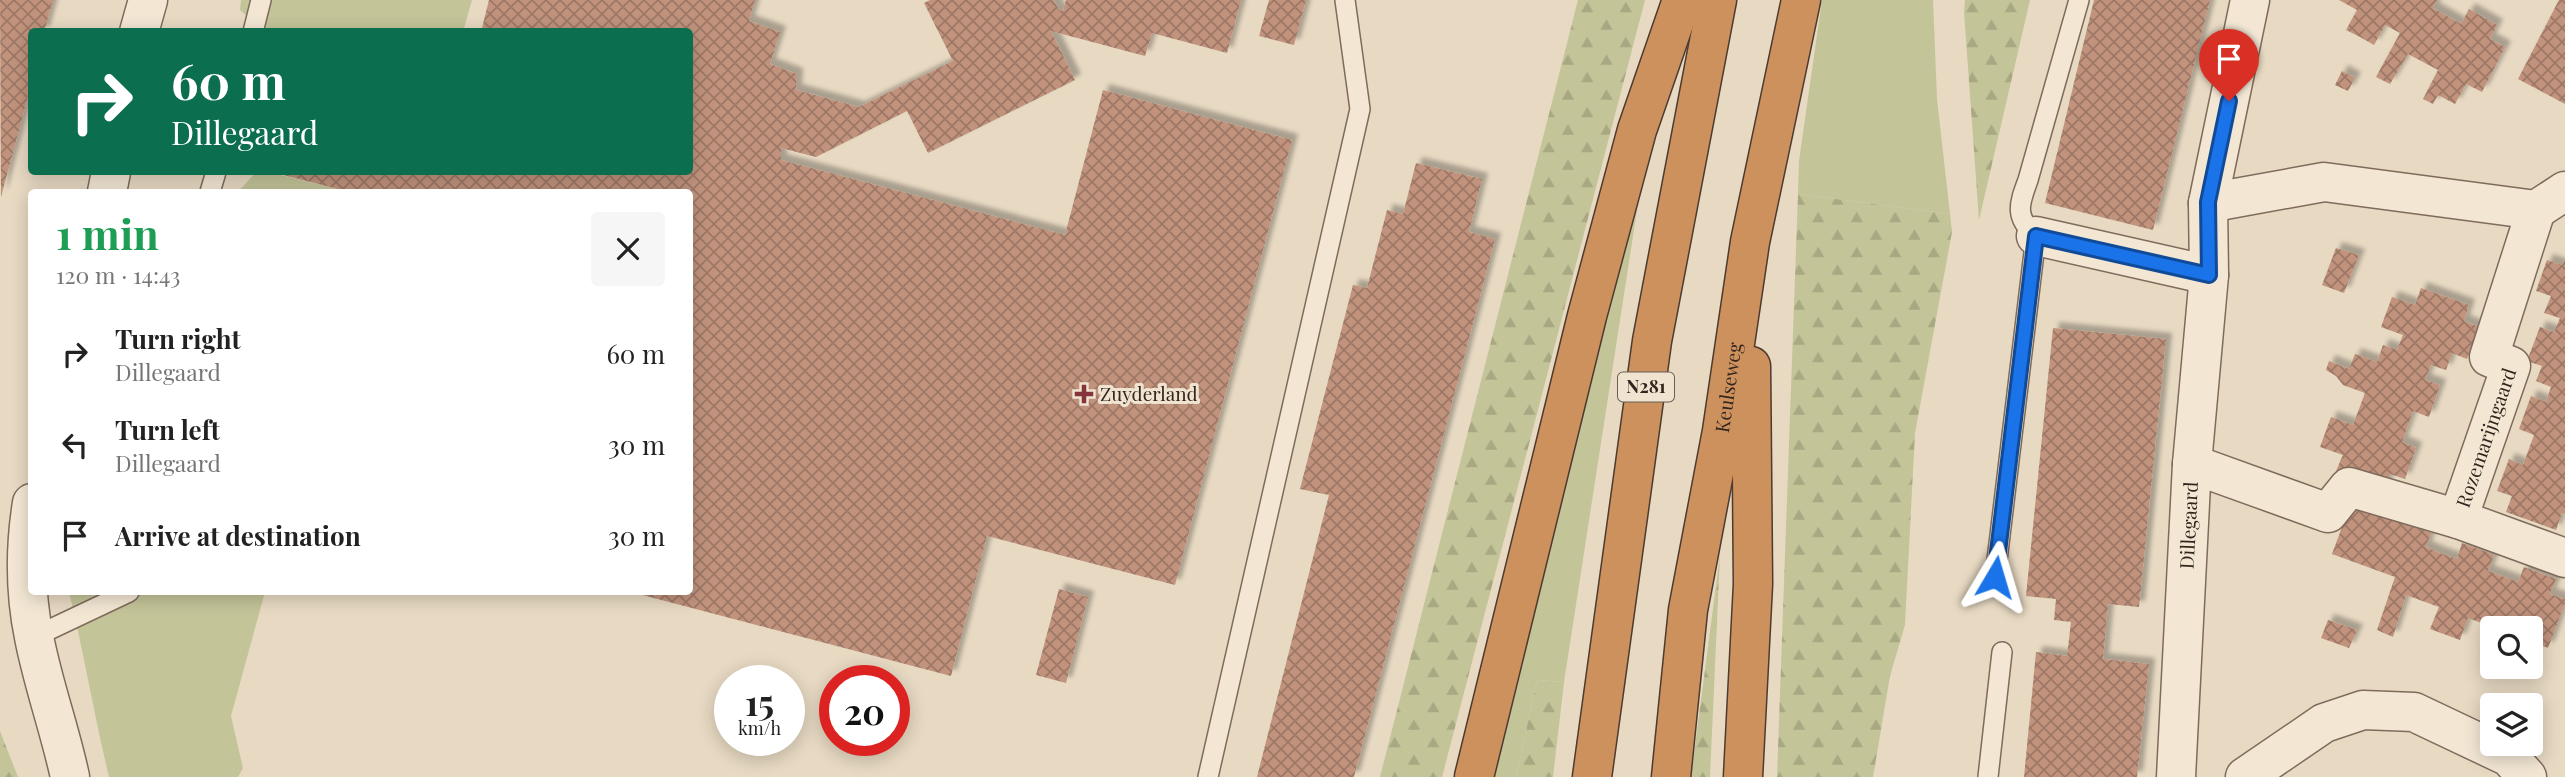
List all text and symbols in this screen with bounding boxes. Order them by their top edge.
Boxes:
pin [2199,29,2259,101]
icon: arrive [2210,40,2248,78]
text: 60 m [171,47,286,112]
icon: right [56,56,147,147]
text: Dillegaard [171,110,318,153]
text: 1 min [56,205,159,261]
button: close [591,212,665,286]
text: 120 m · 14:43 [56,259,180,290]
text: Turn right [115,321,241,356]
icon: right [56,335,94,373]
text: 60 m [606,336,665,371]
street label: Keulseweg [1708,341,1747,434]
text: Dillegaard [115,356,221,387]
street label: Rozemarijngaard [2449,364,2521,511]
road number: N281 [1618,372,1674,402]
place label: Zuyderland [1100,380,1198,406]
marker: Zuyderland [1074,384,1094,404]
text: Turn left [115,412,220,447]
icon: left [56,426,94,464]
text: 30 m [608,427,665,462]
text: Dillegaard [115,447,221,478]
street label: Dillegaard [2173,481,2203,570]
icon: arrive [56,517,94,555]
text: Arrive at destination [115,518,361,553]
text: 30 m [608,518,665,553]
position arrow [1958,540,2032,614]
map controls [2480,616,2543,756]
button: search [2480,616,2543,679]
speed limit sign: 20 [819,665,910,756]
text: 15 [745,678,774,725]
button: layers [2480,693,2543,756]
text: km/h [738,716,781,740]

